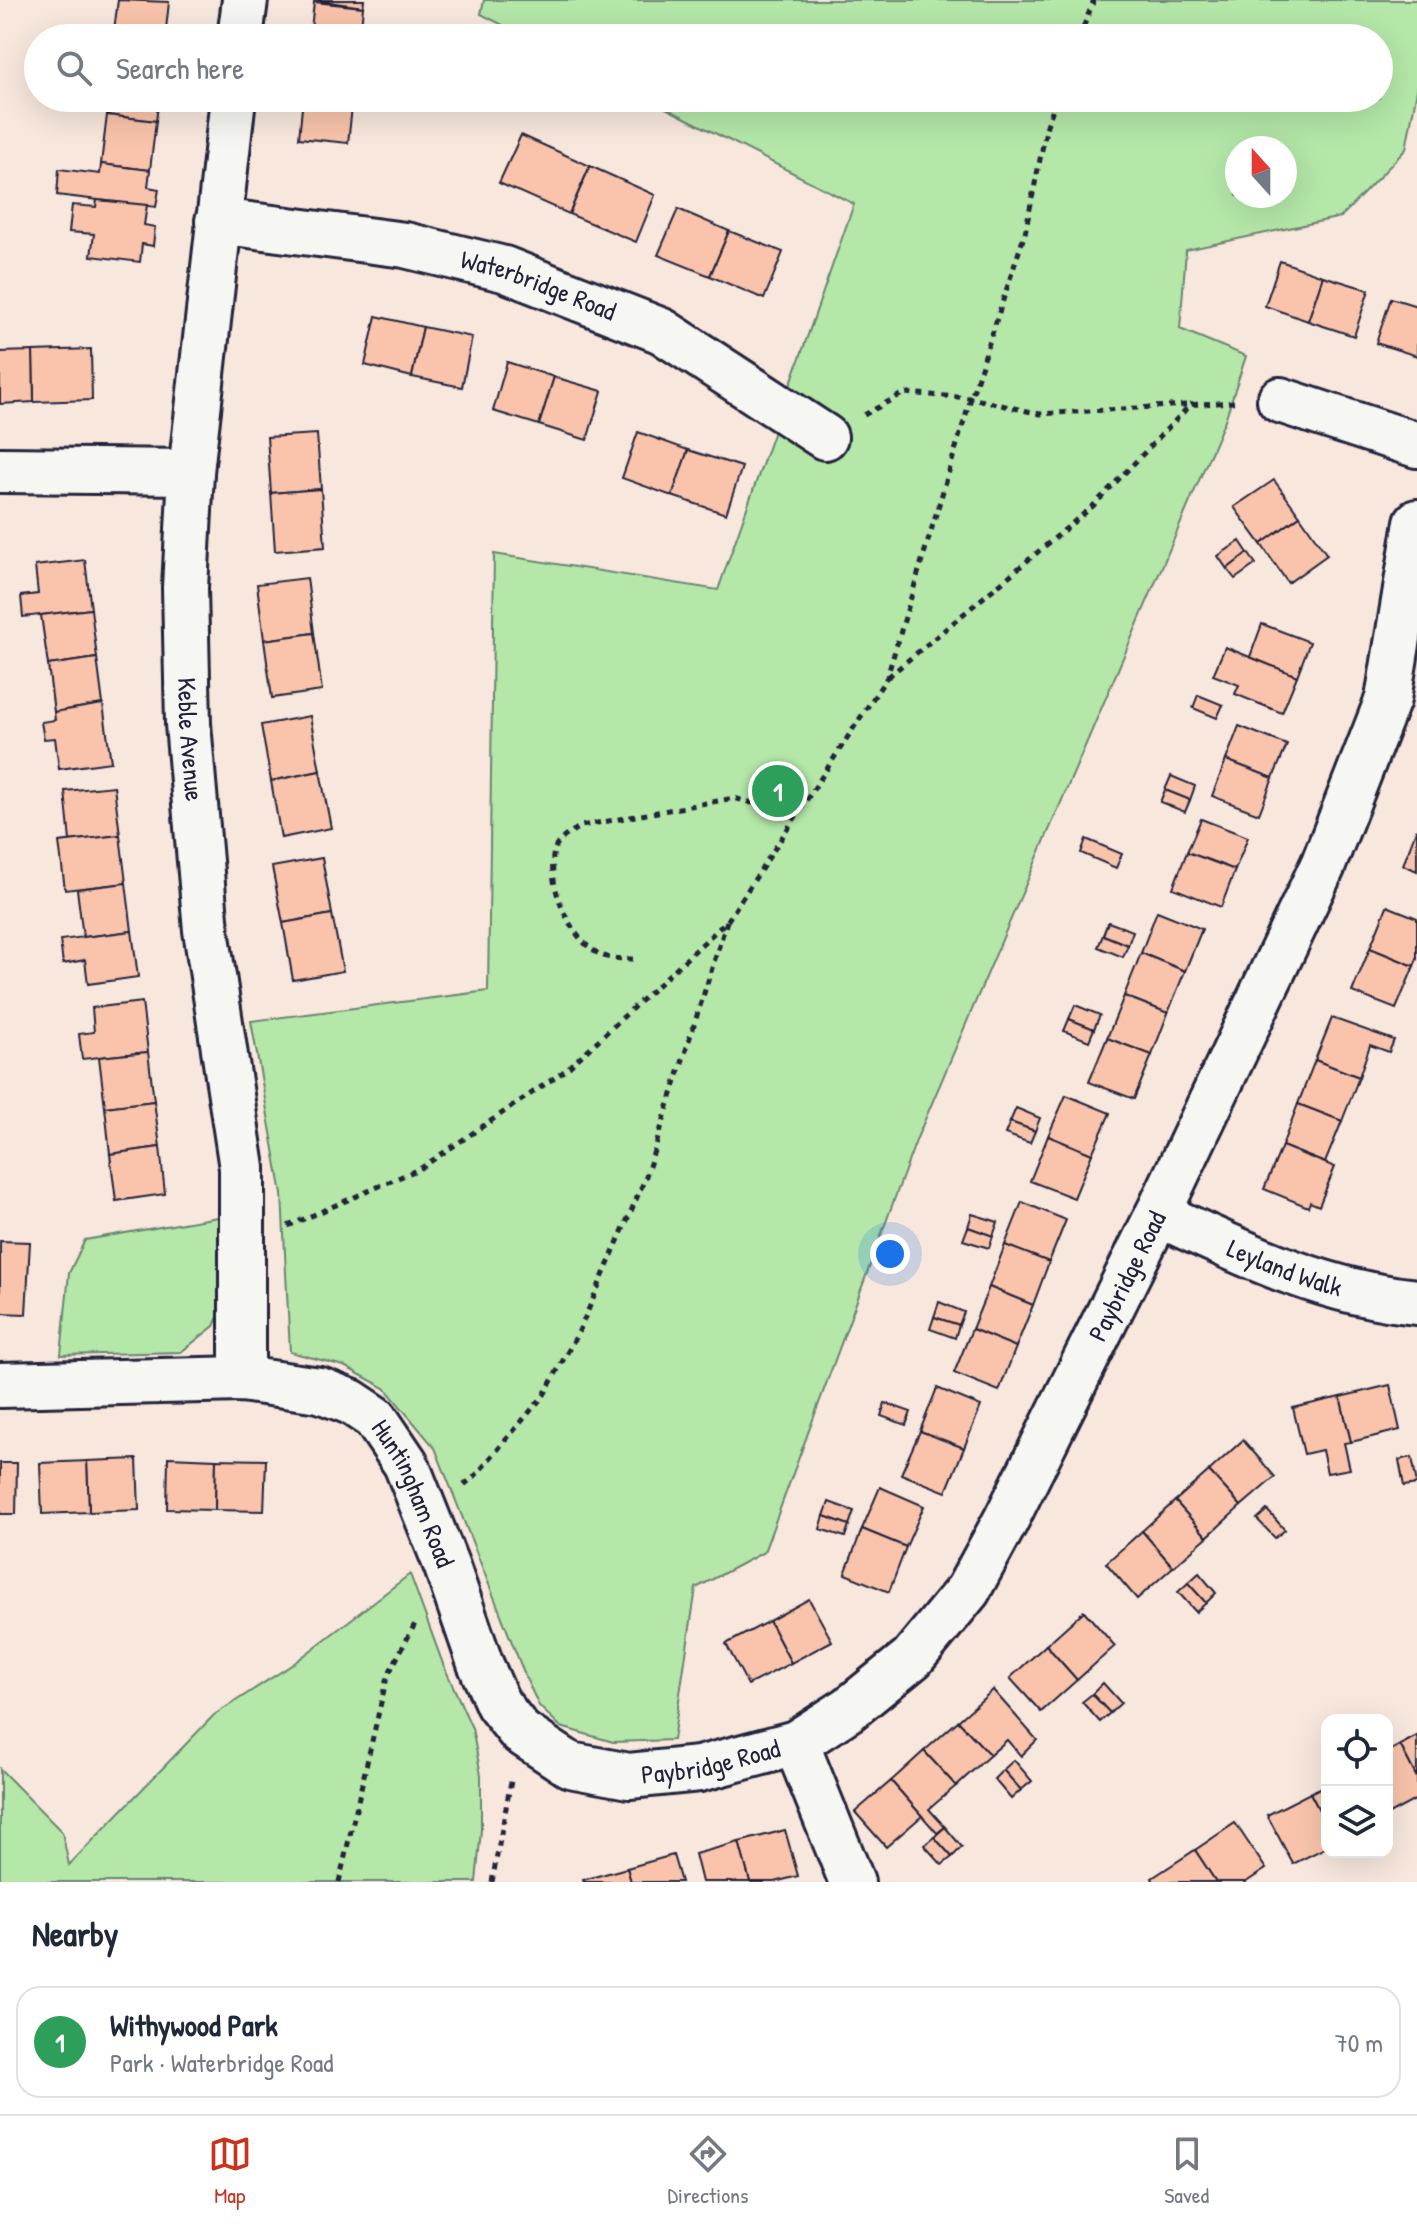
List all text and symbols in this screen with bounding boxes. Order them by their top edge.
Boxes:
search box [24,24,1393,112]
icon: search [52,46,96,90]
text: Search here [116,48,244,88]
north arrow [1225,136,1297,208]
street label: Waterbridge Road [457,241,621,328]
street label: Keble Avenue [170,677,213,803]
pin: 1 [752,761,804,821]
street label: Paybridge Road [1080,1205,1174,1347]
street label: Leyland Walk [1222,1230,1346,1304]
your location [870,1234,910,1274]
street label: Huntingham Road [364,1412,463,1572]
map controls [1321,1714,1393,1858]
button: locate [1321,1714,1393,1786]
street label: Paybridge Road [640,1730,784,1792]
button: layers [1321,1786,1393,1858]
text: Nearby [32,1911,118,1957]
text: Withywood Park [110,2005,278,2045]
text: 1 [55,2025,65,2060]
text: 70 m [1335,2025,1383,2060]
text: Park · Waterbridge Road [110,2045,333,2080]
tab: Map [208,2132,252,2210]
tab: Directions [668,2132,749,2210]
tab: Saved [1164,2132,1209,2210]

